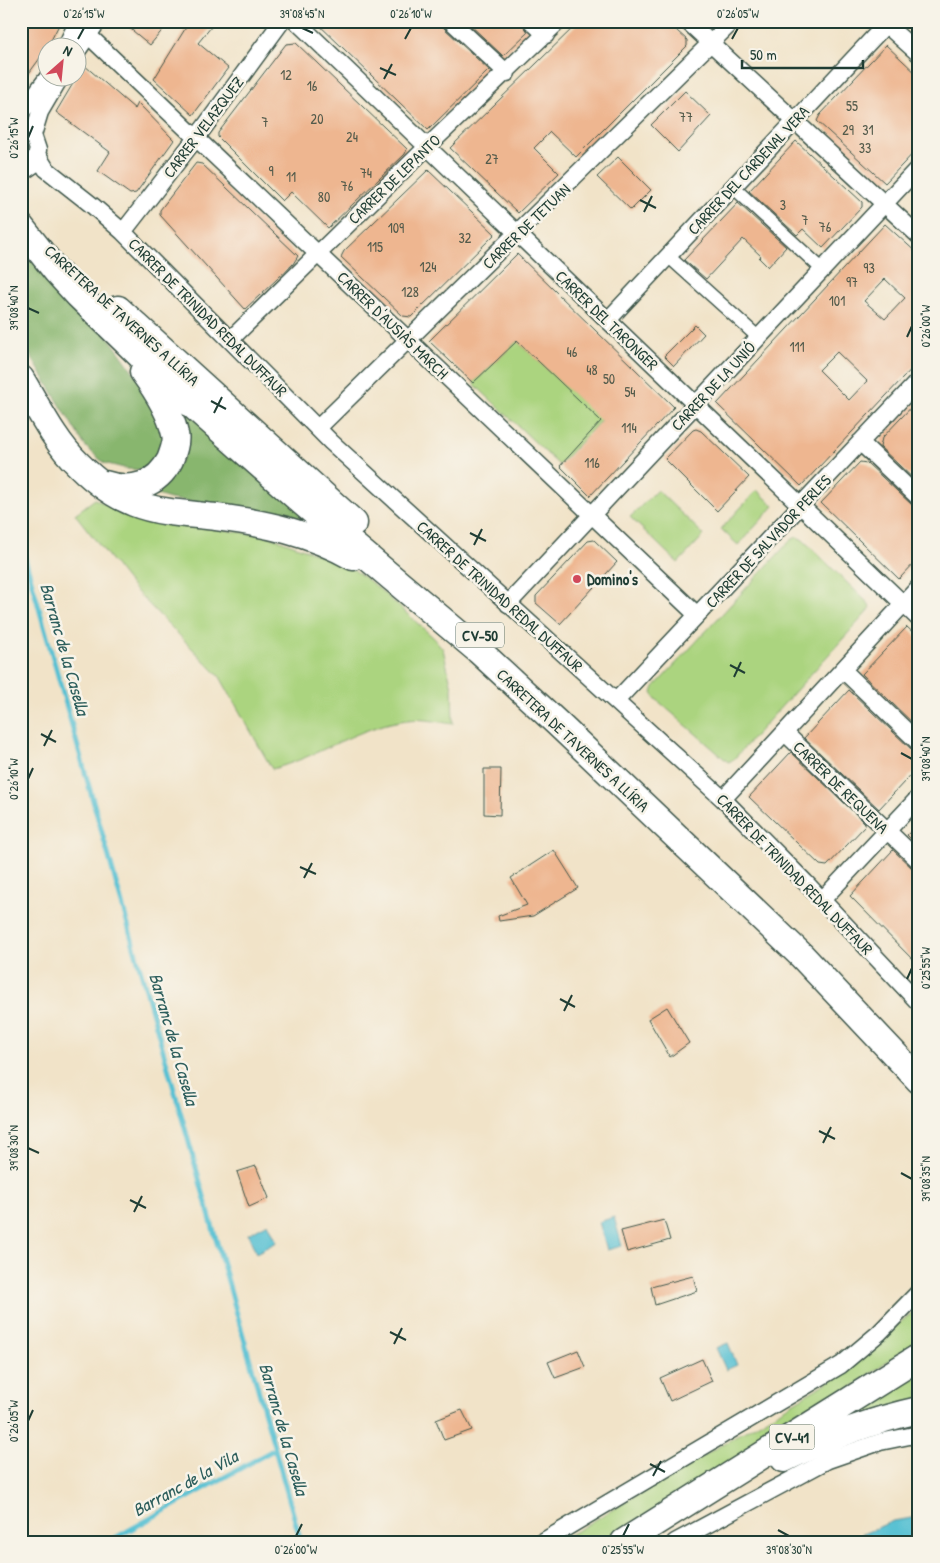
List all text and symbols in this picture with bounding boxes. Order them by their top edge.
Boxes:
text: 0°26'15"W [64,5,105,22]
text: 39°08'45"N [280,5,324,22]
text: 0°26'10"W [390,5,432,22]
text: 0°26'05"W [717,5,760,22]
north arrow [38,38,88,88]
scale bar [742,38,864,70]
text: N [60,40,76,60]
text: 50 m [750,44,777,65]
house number: 12 [280,65,292,84]
street label: CARRER VELAZQUEZ [158,72,248,182]
house number: 16 [307,76,318,95]
house number: 55 [846,96,858,115]
street label: CARRER DEL CARDENAL VERA [682,101,814,239]
house number: 77 [679,107,693,126]
house number: 20 [311,109,323,128]
house number: 7 [262,112,269,131]
text: 0°26'15"W [5,117,22,159]
house number: 29 [842,120,854,139]
house number: 31 [862,120,874,139]
house number: 24 [346,127,358,146]
street label: CARRER DE LEPANTO [343,129,445,229]
house number: 33 [859,138,871,157]
house number: 27 [485,149,499,168]
house number: 9 [268,161,274,180]
house number: 74 [360,163,372,182]
house number: 11 [286,167,296,186]
house number: 76 [341,176,354,195]
street label: CARRER DE TETUAN [477,178,575,274]
house number: 80 [318,187,330,206]
house number: 3 [780,195,786,214]
house number: 7 [802,210,809,229]
house number: 76 [819,217,832,236]
house number: 109 [388,218,404,237]
house number: 32 [459,228,472,247]
street label: CARRER DE TRINIDAD REDAL DUFFAUR [124,233,292,401]
house number: 115 [367,237,383,256]
street label: CARRETERA DE TAVERNES A LLÍRIA [40,240,204,391]
house number: 124 [420,257,436,276]
house number: 93 [863,258,875,277]
street label: CARRER DEL TARONGER [551,265,663,375]
street label: CARRER D'AUSIÀS MARCH [333,266,453,384]
house number: 97 [846,272,858,291]
house number: 128 [401,282,419,301]
text: 39°08'40"N [5,285,22,331]
house number: 101 [829,291,845,310]
text: 0°26'00"W [917,304,934,347]
street label: CARRER DE LA UNIÓ [666,336,760,436]
house number: 111 [789,337,805,356]
house number: 46 [567,342,578,361]
house number: 48 [586,360,598,379]
house number: 50 [603,369,615,388]
house number: 54 [624,382,636,401]
house number: 114 [621,418,637,437]
house number: 116 [584,453,600,472]
street label: CARRER DE SALVADOR PERLES [700,469,836,613]
street label: CARRER DE TRINIDAD REDAL DUFFAUR [412,515,588,677]
place label: Domino's [587,568,639,590]
marker: Domino's [571,573,583,585]
water label: Barranc de la Casella [34,580,96,720]
road number: CV-50 [456,622,504,648]
street label: CARRETERA DE TAVERNES A LLÍRIA [492,663,654,817]
street label: CARRER DE REQUENA [789,736,894,838]
text: 39°08'40"N [917,736,934,782]
text: 0°26'10"W [5,758,22,800]
street label: CARRER DE TRINIDAD REDAL DUFFAUR [712,788,878,960]
text: 0°25'55"W [917,946,934,989]
water label: Barranc de la Casella [143,970,205,1110]
text: 39°08'30"N [5,1125,22,1171]
text: 39°08'35"N [917,1156,934,1202]
water label: Barranc de la Casella [253,1360,315,1500]
text: 0°26'05"W [5,1399,22,1442]
road number: CV-41 [770,1424,814,1450]
water label: Barranc de la Vila [128,1443,244,1522]
text: 0°26'00"W [275,1541,318,1558]
text: 0°25'55"W [602,1541,645,1558]
text: 39°08'30"N [766,1541,812,1558]

